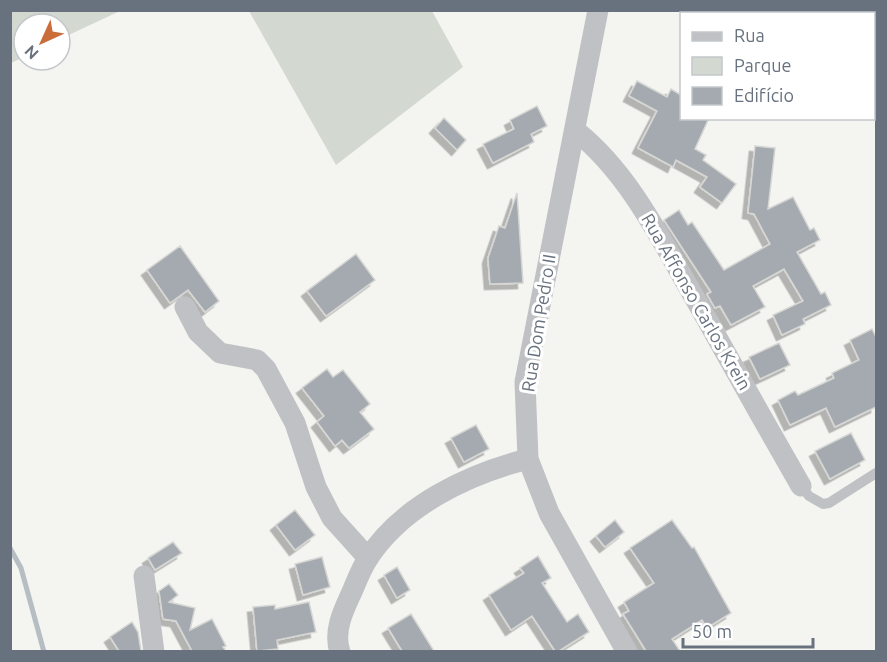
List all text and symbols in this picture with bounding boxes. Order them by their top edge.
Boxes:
north arrow [12,12,72,72]
legend [680,12,875,120]
text: Rua [734,25,765,45]
text: N [21,42,42,63]
text: Parque [734,55,791,75]
text: Edifício [734,85,794,105]
street label: Rua Affonso Carlos Krein [638,210,756,393]
street label: Rua Dom Pedro II [517,252,559,393]
scale bar [683,611,814,649]
text: 50 m [692,621,732,641]

